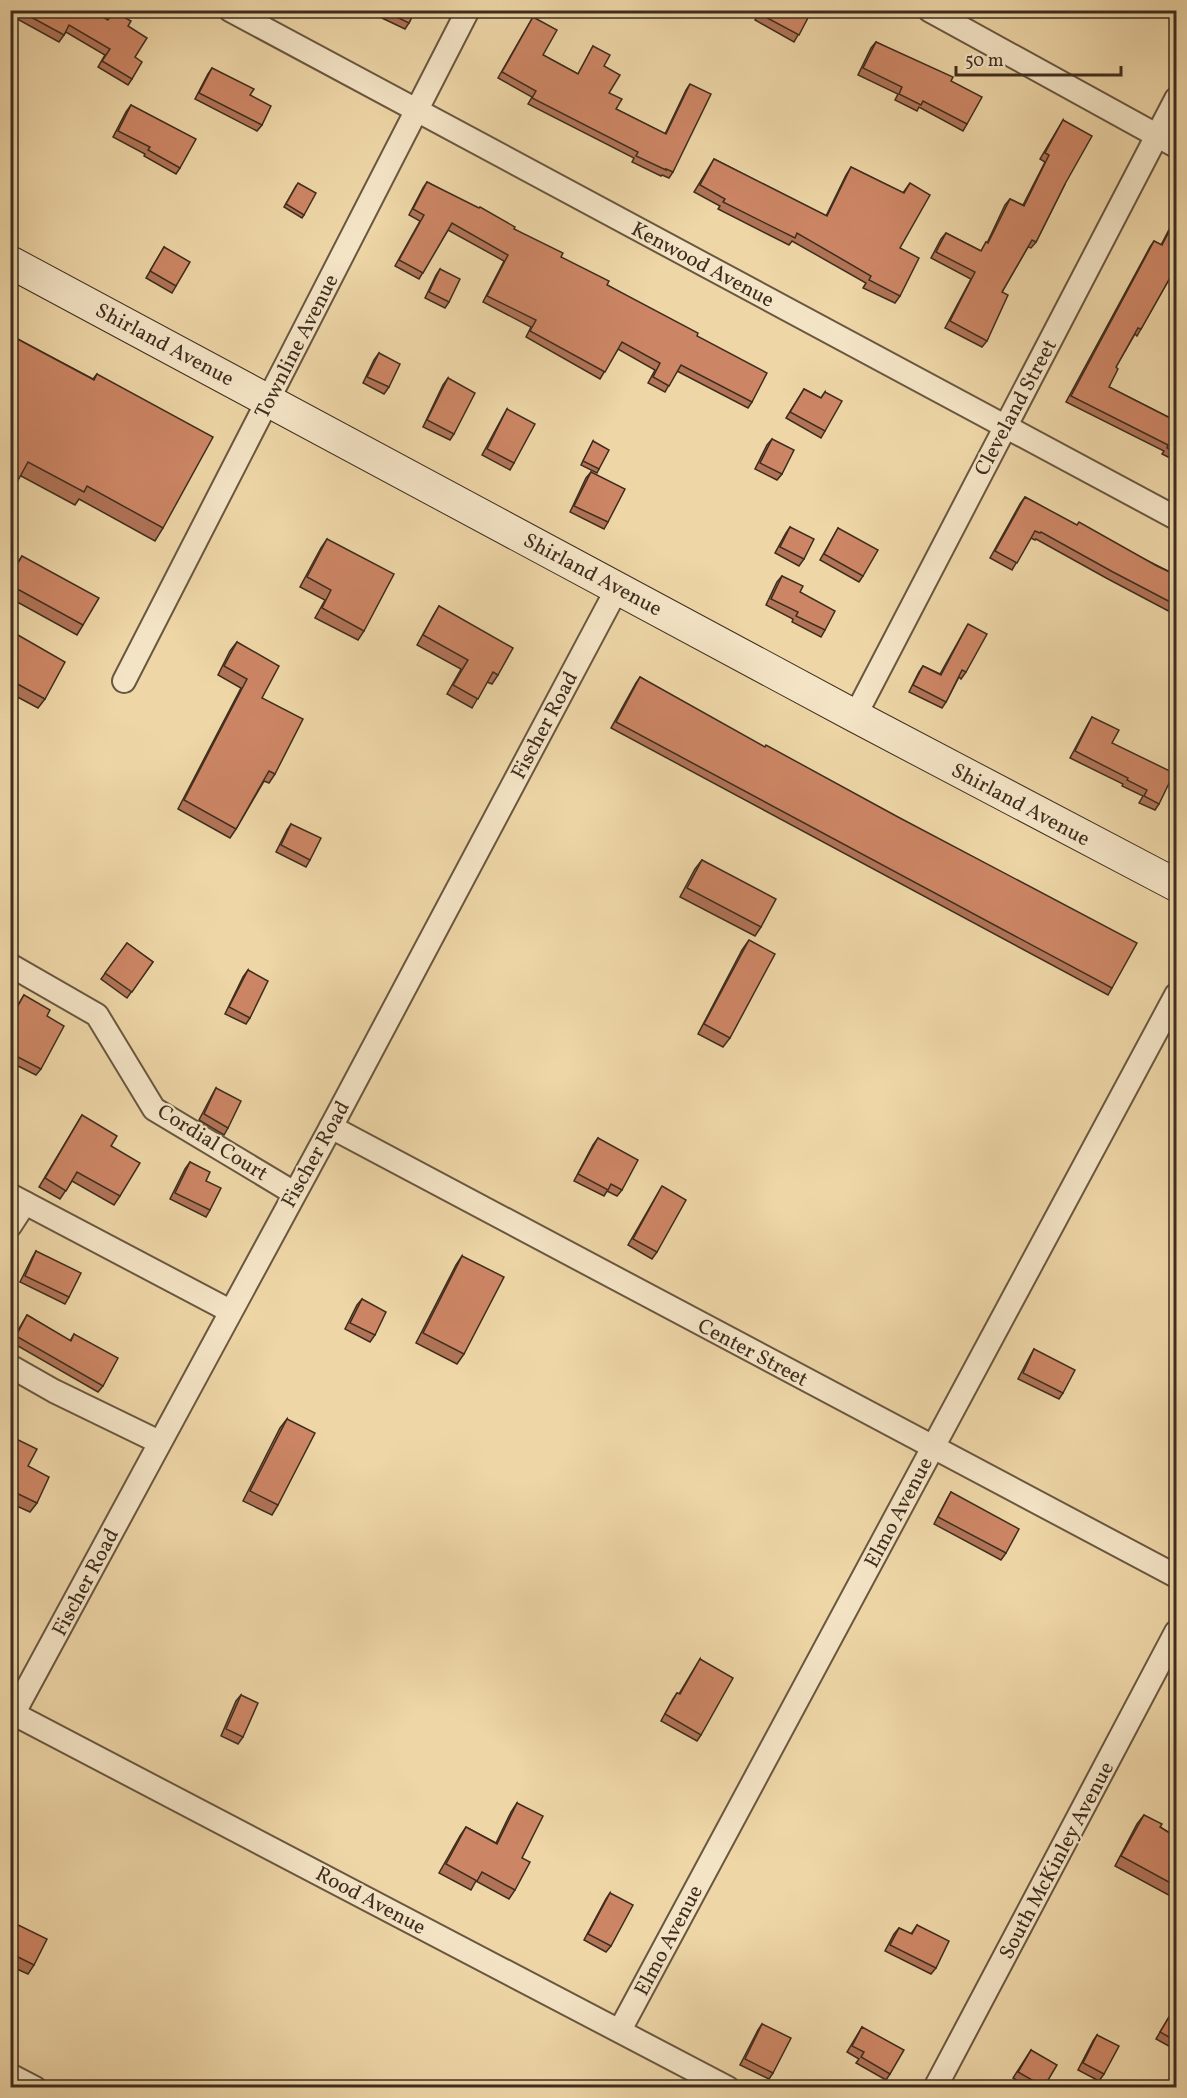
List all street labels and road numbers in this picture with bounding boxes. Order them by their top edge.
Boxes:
street label: Kenwood Avenue [626,215,779,315]
street label: Townline Avenue [248,269,346,424]
street label: Shirland Avenue [90,297,239,394]
street label: Cleveland Street [968,334,1065,481]
street label: Shirland Avenue [518,527,667,624]
street label: Fischer Road [505,667,586,785]
street label: Shirland Avenue [946,757,1095,854]
street label: Fischer Road [275,1096,358,1213]
street label: Cordial Court [151,1098,273,1189]
street label: Center Street [692,1312,813,1395]
street label: Elmo Avenue [858,1452,941,1573]
street label: Fischer Road [46,1524,127,1642]
street label: South McKinley Avenue [993,1757,1122,1965]
street label: Rood Avenue [310,1860,431,1943]
street label: Elmo Avenue [628,1880,711,2001]

